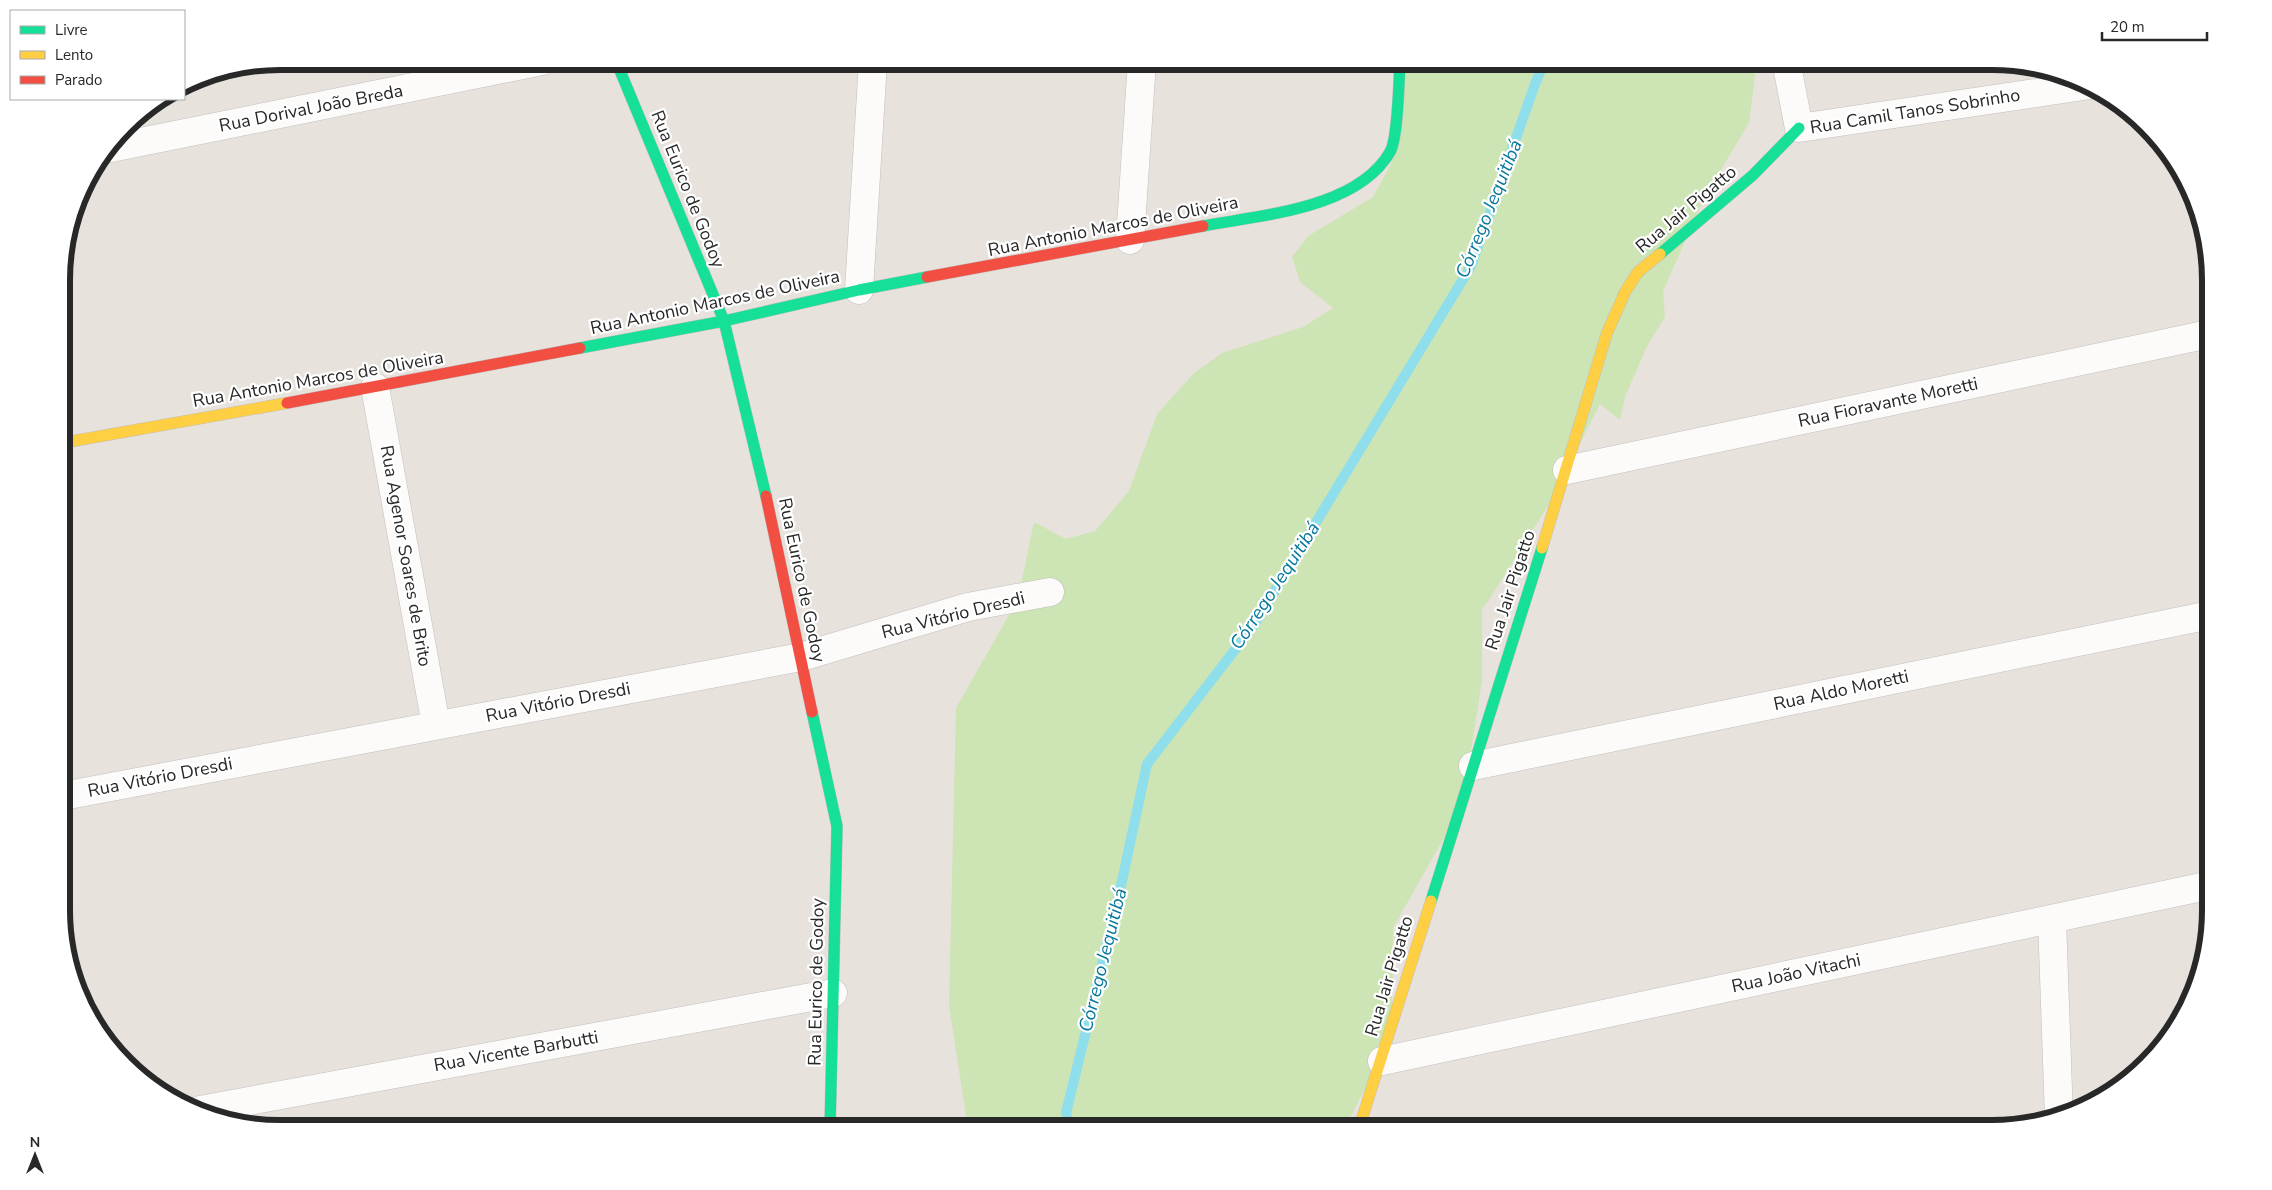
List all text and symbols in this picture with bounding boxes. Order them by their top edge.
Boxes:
legend [10,10,185,100]
scale bar [2102,10,2207,42]
text: 20 m [2110,17,2145,37]
text: Livre [55,20,88,40]
text: Lento [55,45,93,65]
text: Parado [55,70,102,90]
street label: Rua Dorival João Breda [217,78,405,138]
street label: Rua Camil Tanos Sobrinho [1808,83,2022,139]
street label: Rua Eurico de Godoy [645,107,731,272]
water label: Córrego Jequitibá [1449,136,1529,282]
street label: Rua Jair Pigatto [1630,160,1742,258]
street label: Rua Antonio Marcos de Oliveira [986,190,1240,262]
street label: Rua Antonio Marcos de Oliveira [588,264,842,340]
street label: Rua Antonio Marcos de Oliveira [191,345,445,413]
street label: Rua Fioravante Moretti [1796,371,1980,433]
street label: Rua Agenor Soares de Brito [375,443,437,669]
street label: Rua Eurico de Godoy [773,495,831,665]
water label: Córrego Jequitibá [1224,517,1326,655]
street label: Rua Jair Pigatto [1479,527,1541,653]
street label: Rua Vitório Dresdi [879,586,1027,644]
street label: Rua Aldo Moretti [1771,664,1911,716]
street label: Rua Vitório Dresdi [484,676,632,728]
street label: Rua Vitório Dresdi [86,751,234,803]
water label: Córrego Jequitibá [1073,885,1133,1035]
street label: Rua Eurico de Godoy [803,897,829,1066]
street label: Rua Jair Pigatto [1359,913,1419,1039]
street label: Rua João Vitachi [1729,948,1863,998]
street label: Rua Vicente Barbutti [432,1025,600,1077]
north arrow [10,1130,60,1180]
text: N [30,1133,40,1152]

